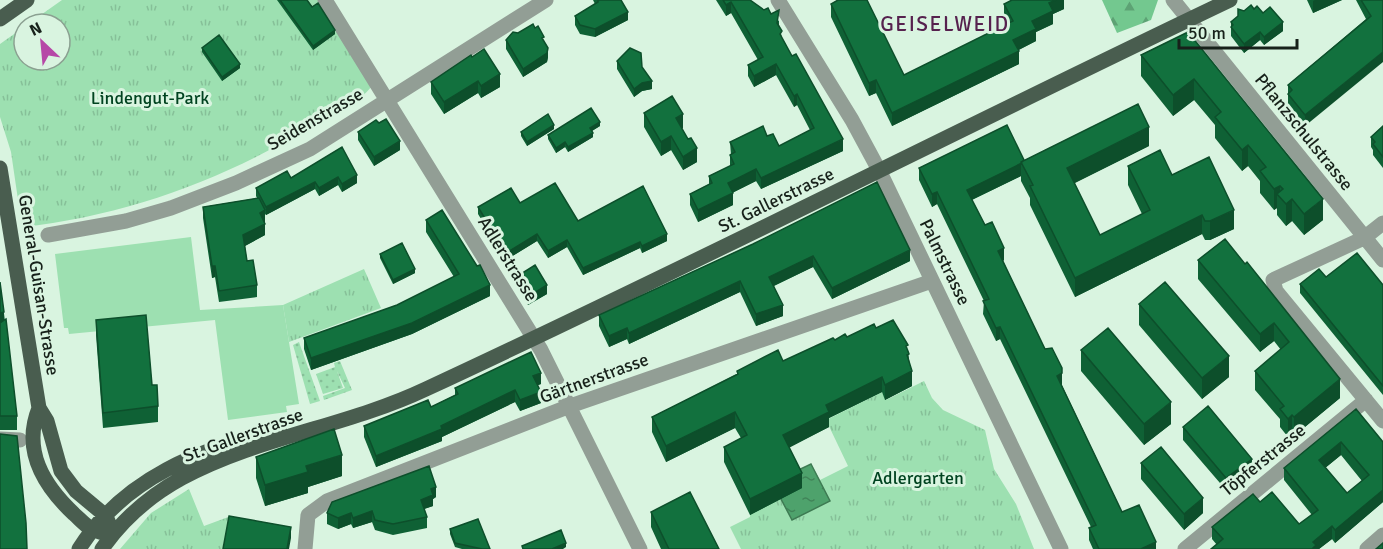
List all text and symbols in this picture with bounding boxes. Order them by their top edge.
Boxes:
district label: GEISELWEID [880,11,1010,37]
north arrow [12,12,72,72]
scale bar [1179,12,1298,50]
text: N [26,18,45,41]
text: 50 m [1188,22,1226,44]
street label: Pflanzschulstrasse [1250,69,1358,195]
street label: Seidenstrasse [263,83,367,155]
park label: Lindengut-Park [91,87,209,109]
street label: St. Gallerstrasse [715,162,837,238]
street label: General-Guisan-Strasse [14,193,64,377]
street label: Adlerstrasse [473,213,543,305]
street label: Palmstrasse [915,215,975,309]
street label: Gärtnerstrasse [537,348,651,408]
street label: St. Gallerstrasse [180,403,306,467]
street label: Töpferstrasse [1216,419,1310,501]
park label: Adlergarten [872,467,964,489]

